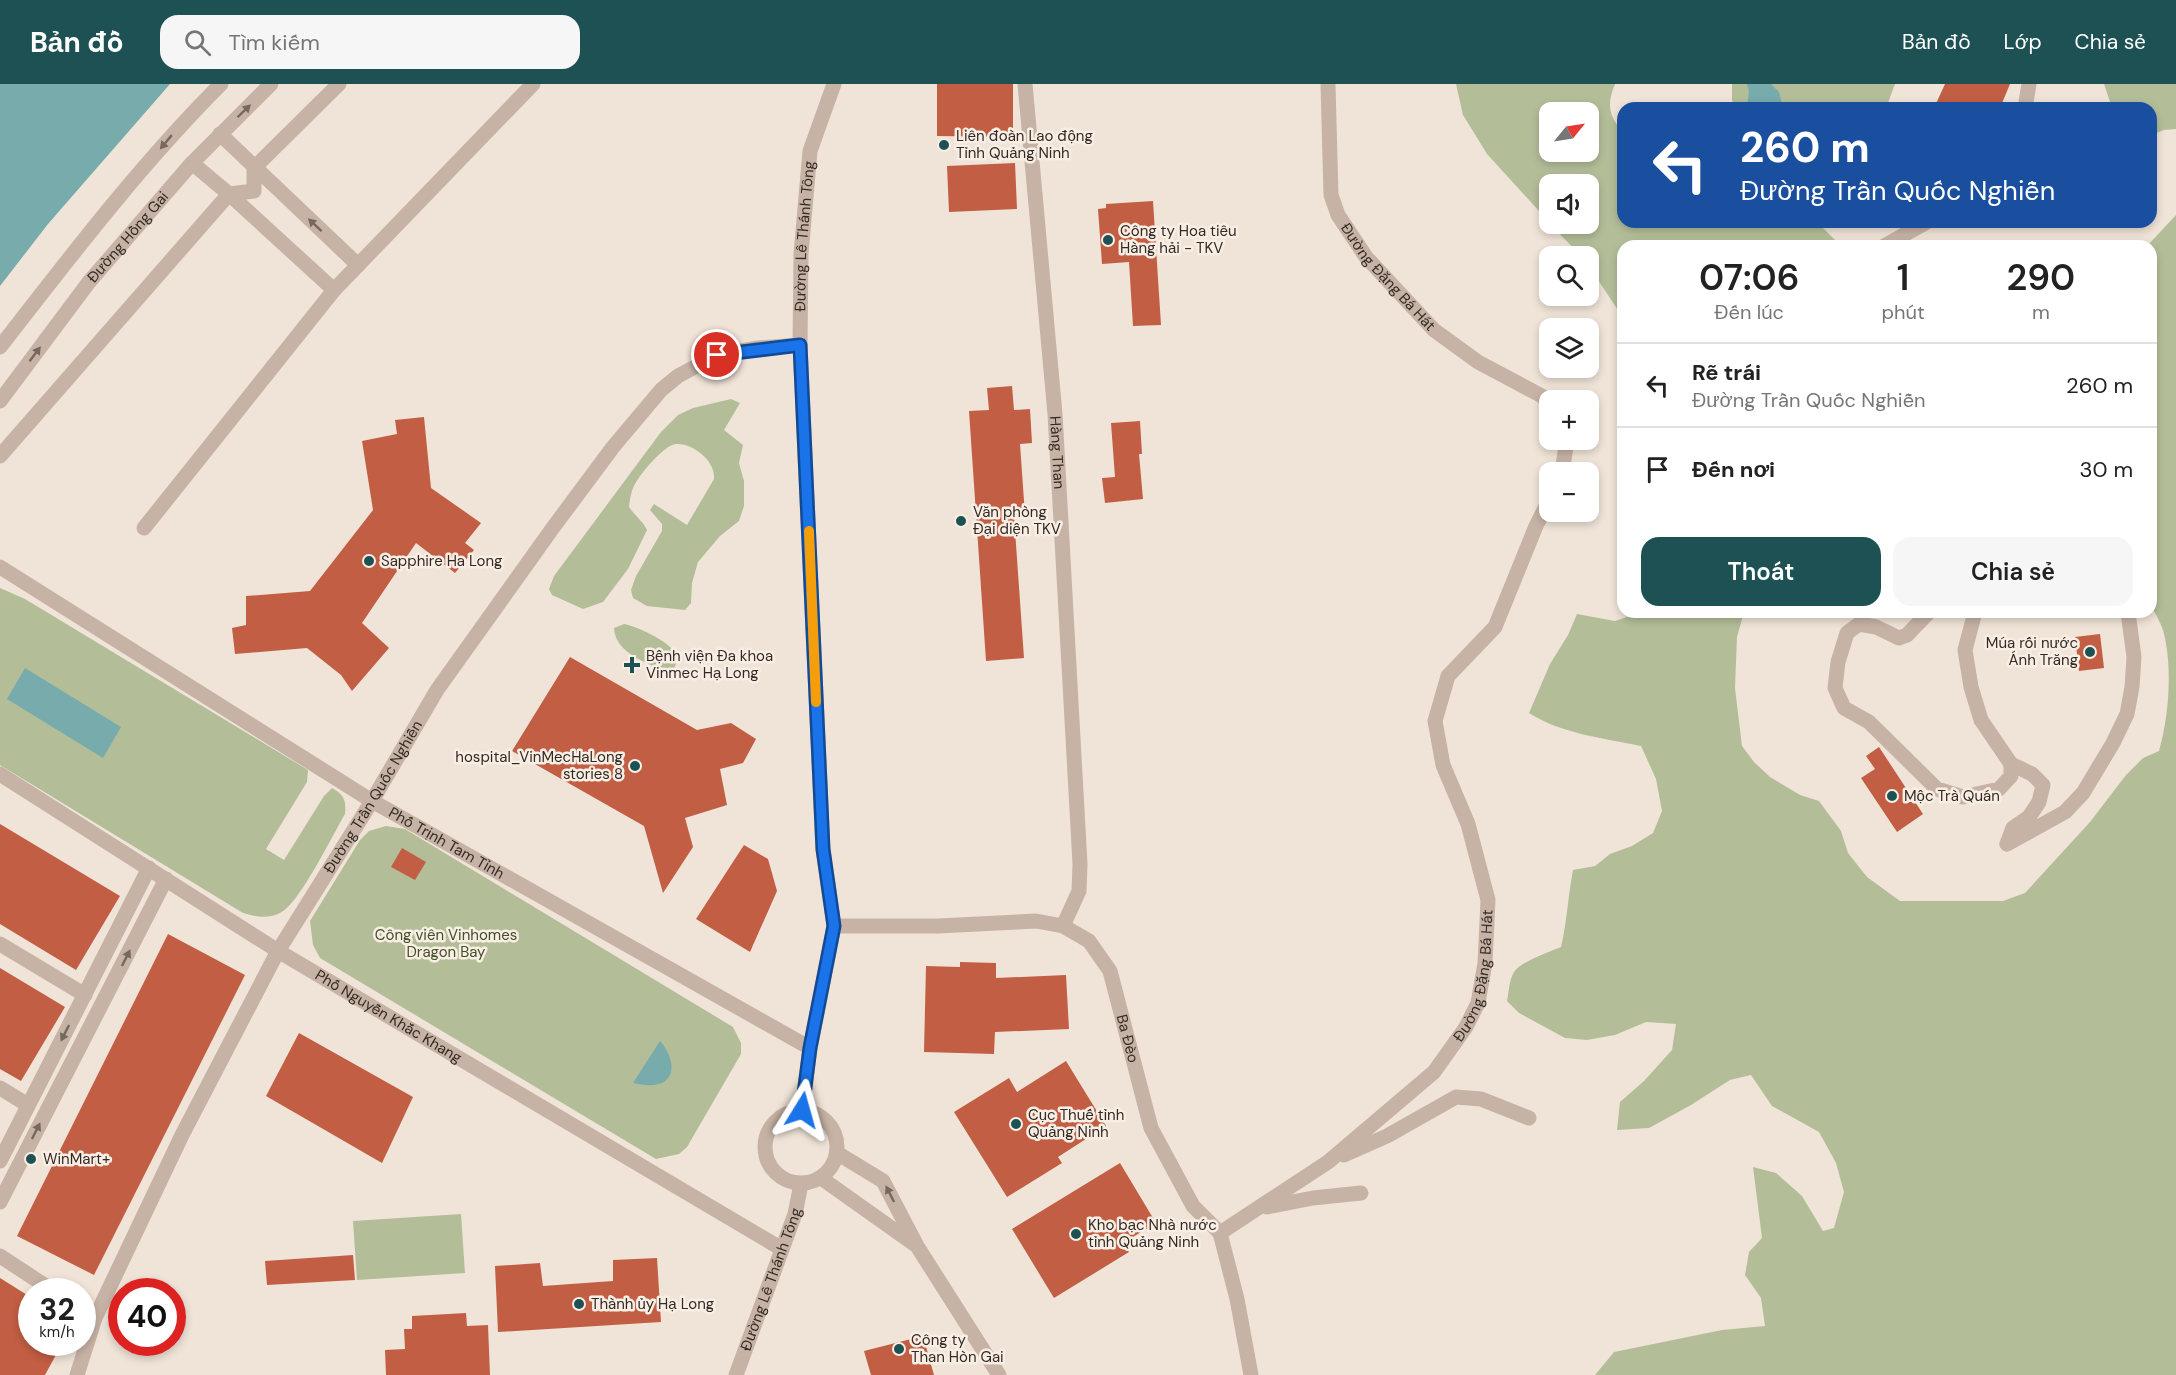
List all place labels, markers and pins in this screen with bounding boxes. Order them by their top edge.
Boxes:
place label: Liên đoàn Lao động Tỉnh Quảng Ninh [956,126,1093,163]
marker: Liên đoàn Lao động Tỉnh Quảng Ninh [937,138,951,152]
place label: Công ty Hoa tiêu Hàng hải - TKV [1120,221,1237,258]
marker: Công ty Hoa tiêu Hàng hải - TKV [1101,233,1115,247]
pin [691,329,742,380]
place label: Văn phòng Đại diện TKV [973,502,1061,539]
marker: Văn phòng Đại diện TKV [954,514,968,528]
place label: Sapphire Ha Long [381,551,502,571]
marker: Sapphire Ha Long [362,554,376,568]
place label: Múa rối nước Ánh Trăng [1986,633,2078,670]
marker: Múa rối nước Ánh Trăng [2083,645,2097,659]
place label: Bệnh viện Đa khoa Vinmec Hạ Long [646,646,773,683]
marker: Bệnh viện Đa khoa Vinmec Hạ Long [623,656,641,674]
place label: hospital_VinMecHaLong stories 8 [455,747,623,784]
marker: hospital_VinMecHaLong stories 8 [628,759,642,773]
place label: Mộc Trà Quán [1904,786,2000,806]
marker: Mộc Trà Quán [1885,789,1899,803]
place label: Cục Thuế tỉnh Quảng Ninh [1028,1105,1124,1142]
marker: Cục Thuế tỉnh Quảng Ninh [1009,1117,1023,1131]
place label: WinMart+ [43,1149,110,1169]
marker: WinMart+ [24,1152,38,1166]
place label: Kho bạc Nhà nước tỉnh Quảng Ninh [1088,1215,1217,1252]
marker: Kho bạc Nhà nước tỉnh Quảng Ninh [1069,1227,1083,1241]
place label: Thành ủy Hạ Long [591,1294,714,1314]
marker: Thành ủy Hạ Long [572,1297,586,1311]
place label: Công ty Than Hòn Gai [911,1330,1004,1367]
marker: Công ty Than Hòn Gai [892,1342,906,1356]

